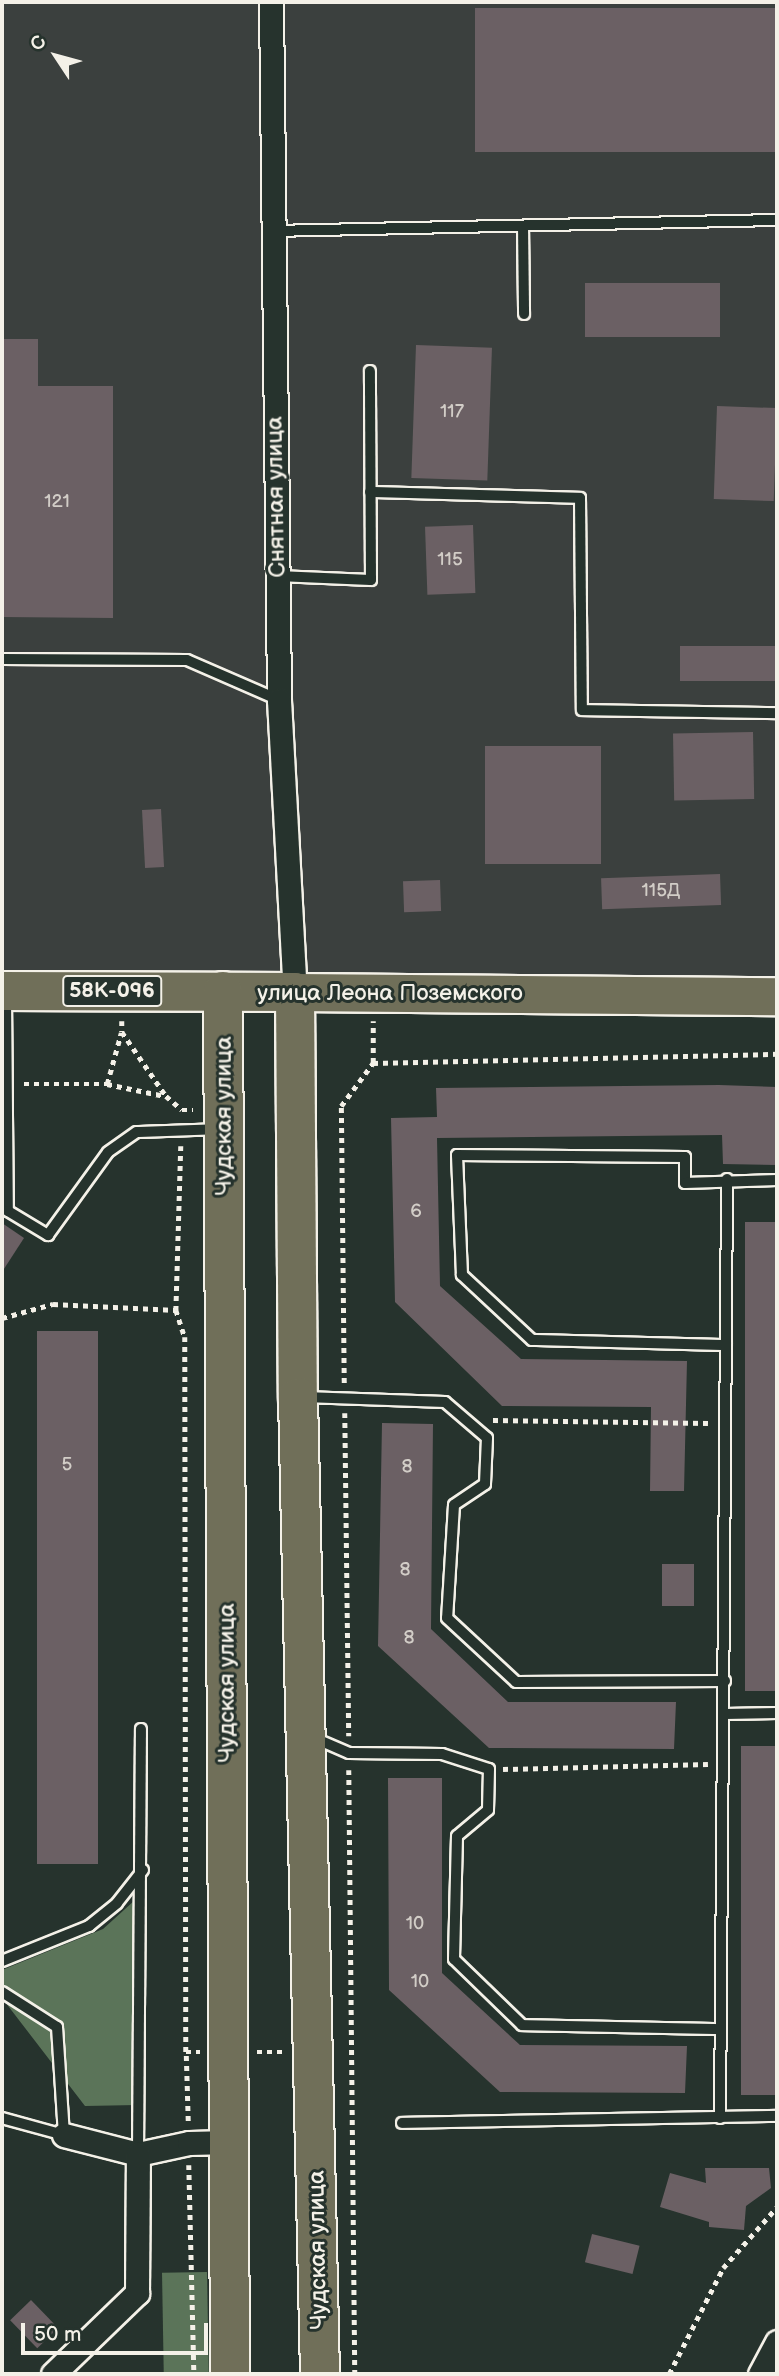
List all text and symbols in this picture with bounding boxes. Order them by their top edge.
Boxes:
north arrow [21,21,91,91]
text: С [25,31,52,55]
house number: 117 [440,401,464,423]
street label: Снятная улица [261,416,291,578]
house number: 121 [44,491,70,513]
house number: 115 [437,549,463,571]
house number: 115Д [641,880,681,902]
road number: 58К-096 [61,974,163,1009]
street label: улица Леона Поземского [257,979,523,1007]
street label: Чудская улица [210,1036,238,1196]
house number: 6 [410,1201,422,1223]
house number: 5 [62,1454,72,1476]
house number: 8 [401,1456,413,1478]
house number: 8 [399,1559,411,1581]
street label: Чудская улица [213,1603,241,1763]
house number: 8 [403,1627,415,1649]
house number: 10 [406,1913,424,1935]
house number: 10 [411,1971,429,1993]
street label: Чудская улица [303,2170,333,2330]
scale bar [24,2310,212,2354]
text: 50 m [34,2322,81,2347]

